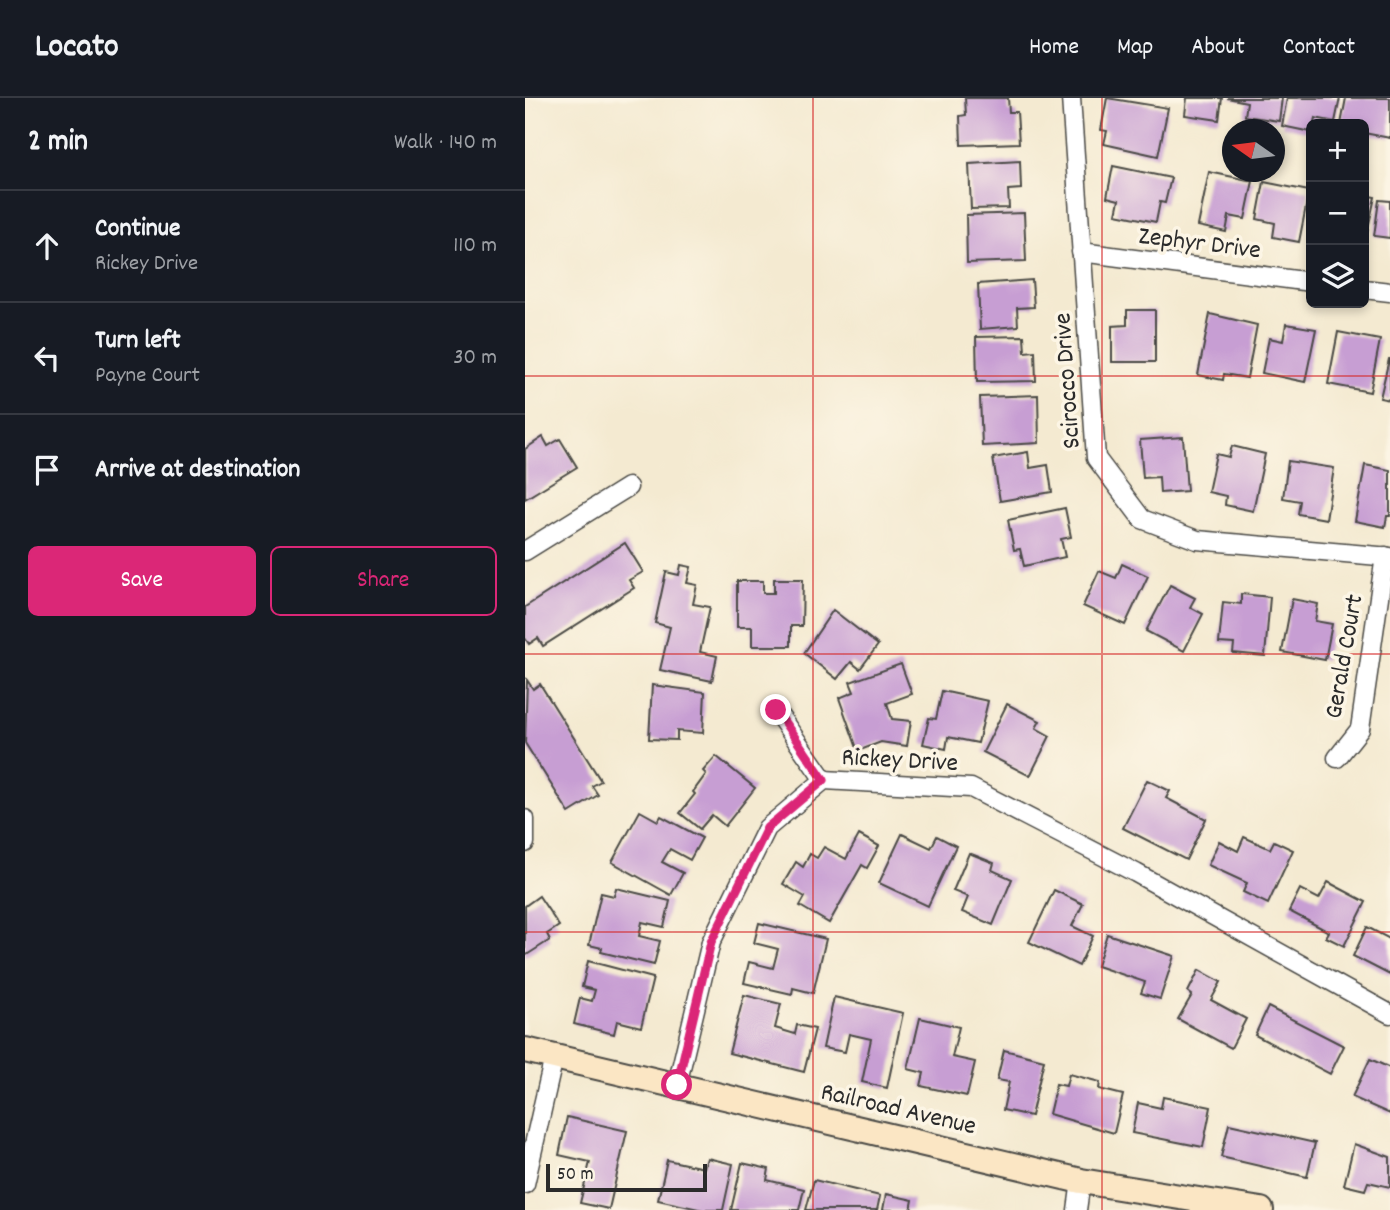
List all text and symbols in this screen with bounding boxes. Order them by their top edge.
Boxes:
text: Locato [35,25,119,72]
text: Home [1029,31,1079,65]
text: Map [1117,31,1153,65]
text: About [1191,31,1245,65]
text: Contact [1283,31,1355,65]
north arrow [1222,119,1285,182]
map controls [1306,119,1369,308]
button: + [1306,119,1369,182]
text: 2 min [28,122,88,165]
text: Walk · 140 m [394,127,497,160]
button: − [1306,182,1369,245]
text: Continue [95,211,180,248]
street label: Zephyr Drive [1136,219,1263,270]
icon: ahead [28,227,66,265]
text: 110 m [453,230,497,263]
button: layers [1306,245,1369,308]
text: Rickey Drive [95,248,198,281]
street label: Scirocco Drive [1045,311,1092,450]
text: Turn left [95,323,181,360]
icon: left [28,339,66,377]
text: 30 m [453,342,497,375]
text: Payne Court [95,360,200,393]
icon: arrive [28,451,66,489]
text: Arrive at destination [95,452,300,489]
button: Save [28,546,256,616]
button: Share [270,546,497,616]
street label: Gerald Court [1316,591,1375,722]
route end [760,694,791,725]
street label: Rickey Drive [841,740,959,783]
route start [661,1069,692,1100]
street label: Railroad Avenue [817,1075,980,1146]
scale bar [546,1161,707,1193]
text: 50 m [557,1162,594,1189]

